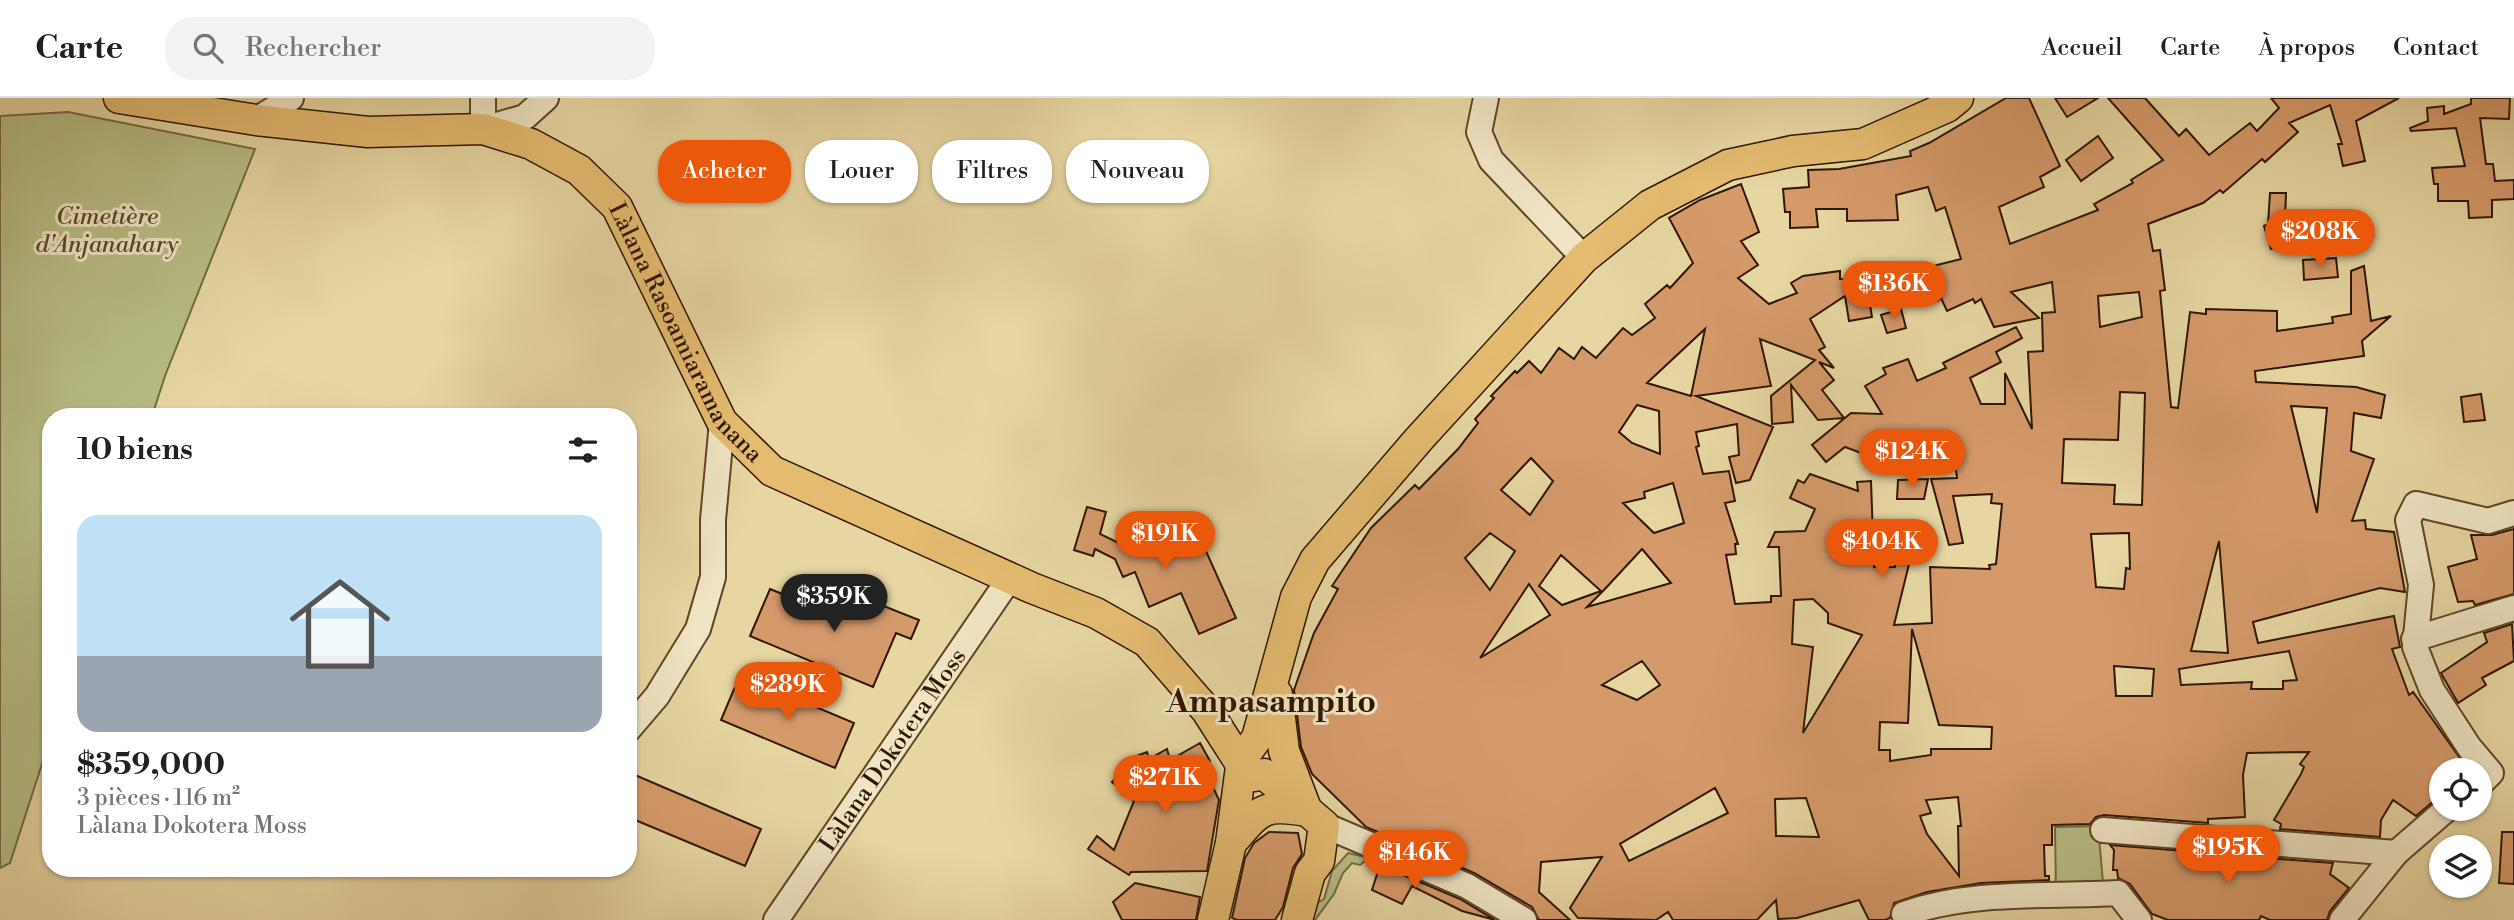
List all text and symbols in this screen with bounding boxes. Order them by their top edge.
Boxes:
search box [165,17,655,80]
text: Carte [35,28,123,69]
icon: search [189,29,227,67]
text: Rechercher [245,32,381,64]
text: Accueil [2041,33,2122,63]
text: Carte [2160,33,2220,63]
text: À propos [2258,33,2355,63]
text: Contact [2393,33,2479,63]
chip: Acheter [658,140,791,203]
chip: Louer [805,140,918,203]
chip: Filtres [932,140,1052,203]
chip: Nouveau [1066,140,1209,203]
street label: Làlana Rasoamiaramanana [601,198,769,470]
park label: Cimetière d'Anjanahary [36,202,179,260]
pin: $208K [2271,209,2369,269]
text: $208K [2281,218,2359,246]
pin: $136K [1845,262,1943,321]
text: $136K [1858,270,1930,298]
pin: $124K [1863,430,1961,489]
text: 10 biens [77,431,193,469]
icon: filters [564,431,602,469]
text: $124K [1875,438,1949,466]
pin: $191K [1116,512,1214,571]
pin: $404K [1833,519,1931,579]
text: $191K [1131,520,1199,548]
text: $404K [1842,528,1922,556]
icon: home [277,561,403,687]
pin: $359K [785,574,883,634]
text: $359K [797,583,871,611]
street label: Làlana Dokotera Moss [813,643,973,858]
pin: $289K [739,662,837,722]
text: $289K [750,671,826,699]
district label: Ampasampito [1165,682,1376,722]
text: $359,000 [77,746,225,784]
pin: $271K [1116,756,1214,815]
map controls [2429,758,2492,898]
button: locate [2429,758,2492,821]
text: $271K [1129,764,1201,792]
text: 3 pièces · 116 m² [77,784,240,812]
text: Làlana Dokotera Moss [77,812,307,840]
pin: $195K [2179,826,2277,885]
pin: $146K [1366,830,1464,890]
text: $195K [2192,834,2264,862]
button: layers [2429,835,2492,898]
text: $146K [1379,839,1451,867]

